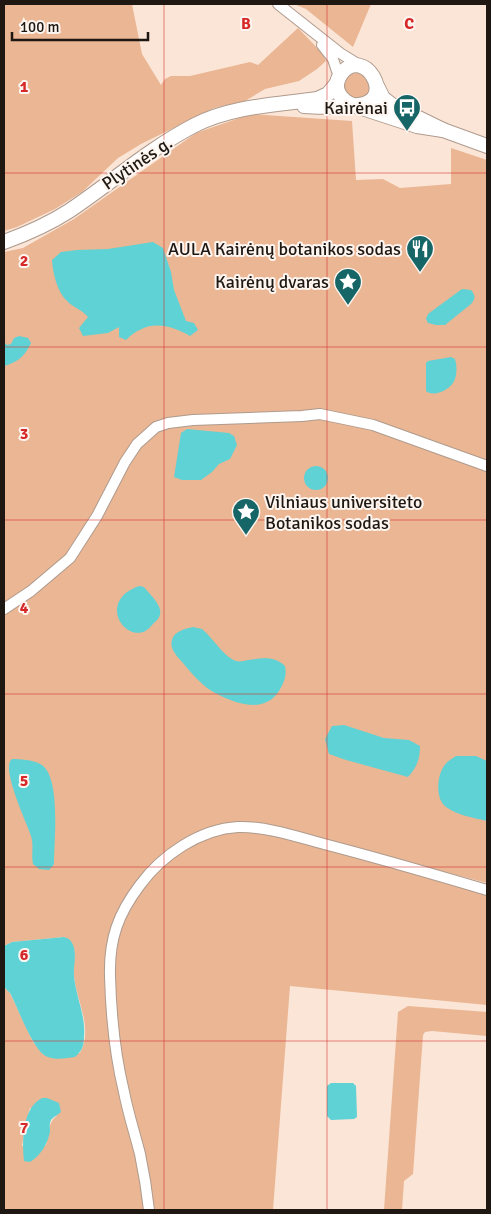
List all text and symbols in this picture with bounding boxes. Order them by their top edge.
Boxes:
scale bar [12,10,149,42]
text: B [241,14,251,34]
text: C [404,14,414,34]
text: 100 m [20,18,60,36]
text: 1 [20,77,29,97]
bus stop icon: Kairėnai [392,93,422,132]
place label: Kairėnai [324,97,388,119]
street label: Plytinės g. [98,131,176,195]
restaurant icon: AULA Kairėnų botanikos sodas [405,234,435,273]
place label: AULA Kairėnų botanikos sodas [168,238,401,260]
text: 2 [20,251,28,271]
place icon: Kairėnų dvaras [333,267,363,306]
place label: Kairėnų dvaras [215,271,329,293]
text: 3 [20,424,28,444]
place label: Vilniaus universiteto Botanikos sodas [265,491,422,534]
place icon: Vilniaus universiteto Botanikos sodas [231,497,261,536]
text: 4 [20,598,29,618]
text: 5 [20,771,28,791]
text: 6 [20,945,29,965]
text: 7 [20,1118,29,1138]

